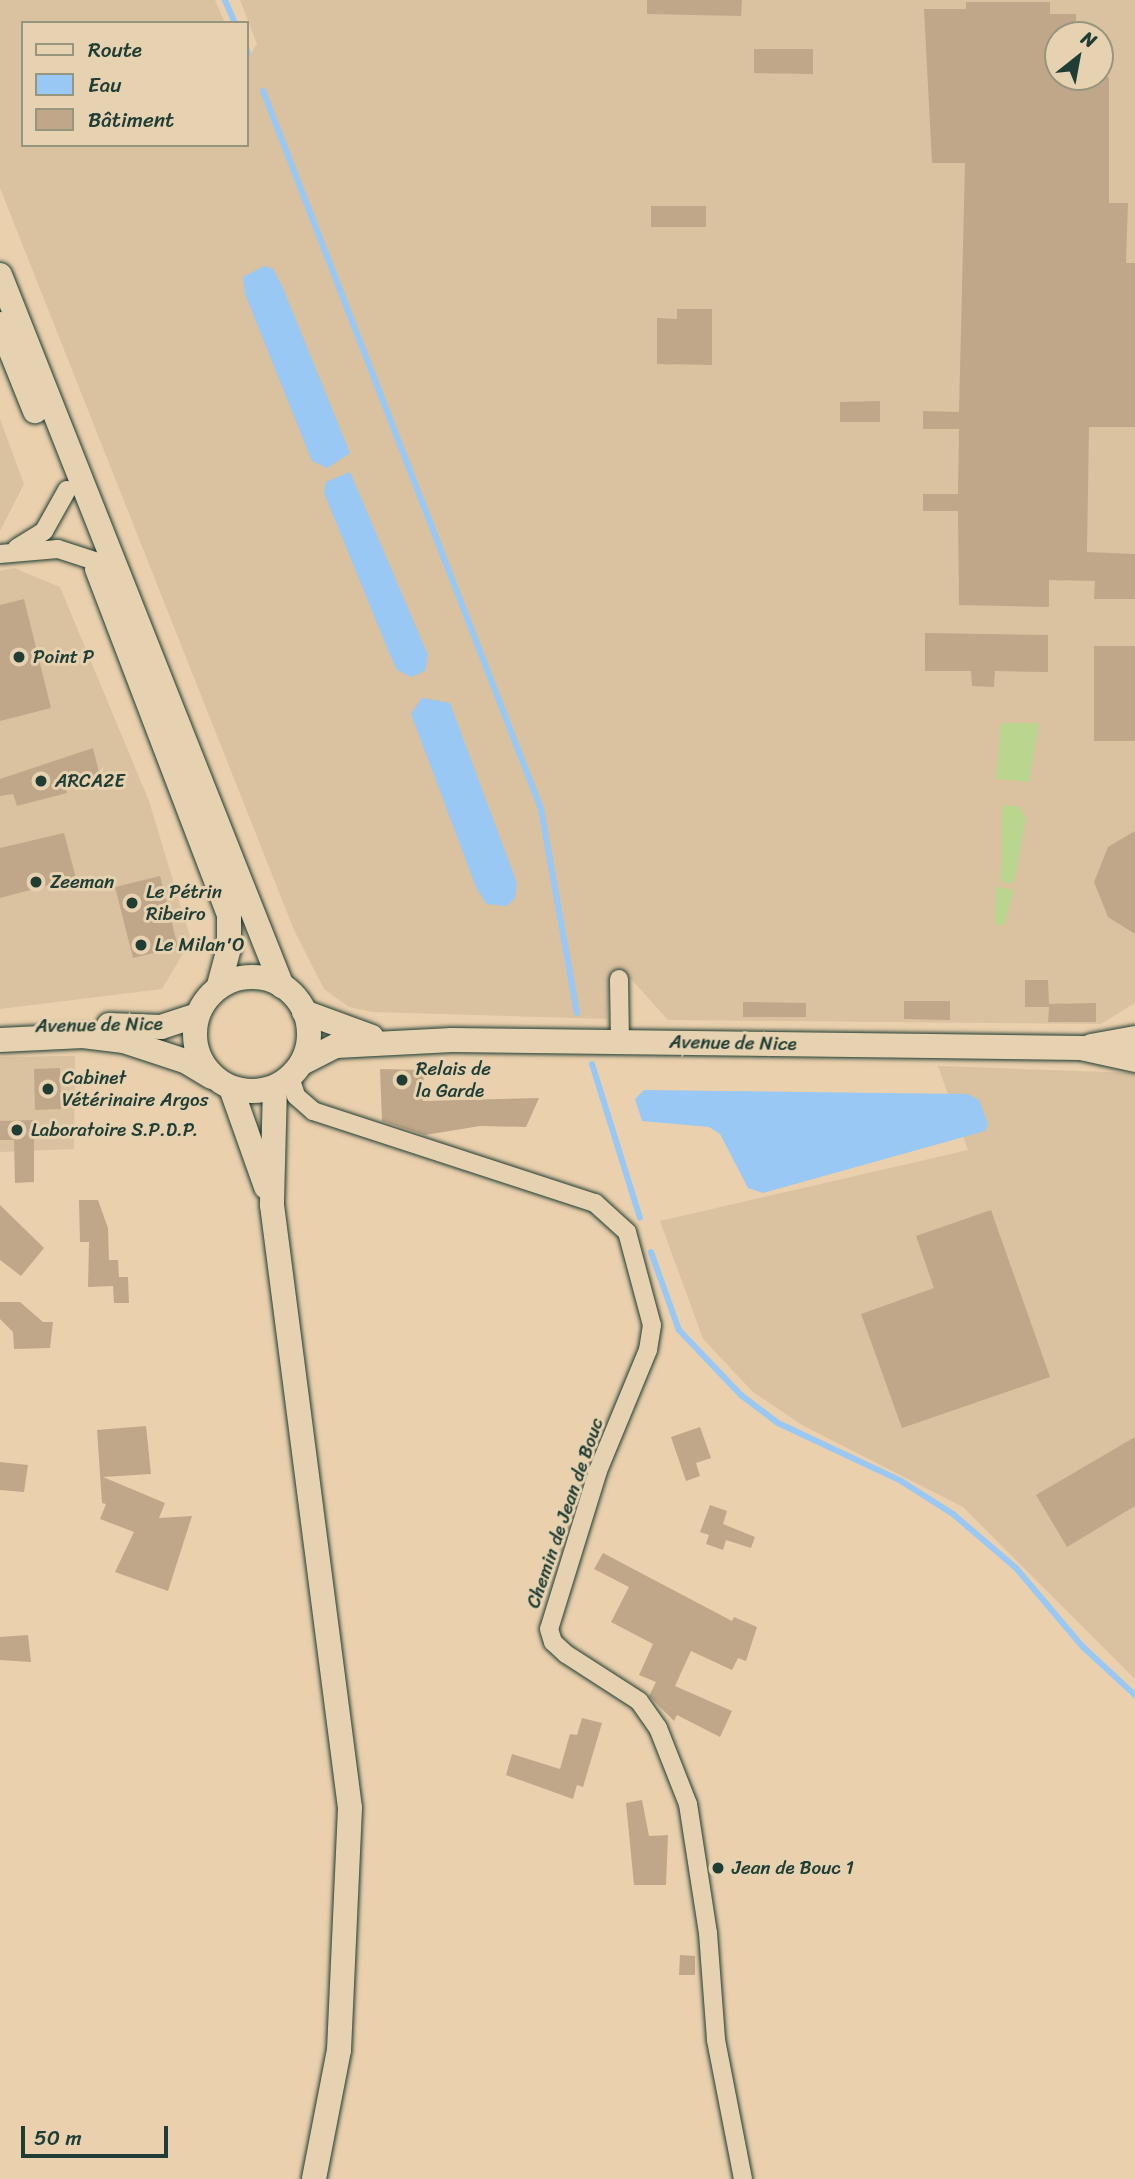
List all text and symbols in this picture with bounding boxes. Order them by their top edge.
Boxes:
legend [21,21,248,147]
north arrow [1044,21,1114,91]
text: N [1075,22,1103,57]
text: Route [88,31,142,69]
text: Eau [88,66,121,104]
text: Bâtiment [88,101,174,139]
place label: Point P [33,646,94,668]
marker: Point P [11,649,27,665]
place label: ARCA2E [55,770,125,792]
marker: ARCA2E [33,773,49,789]
place label: Zeeman [50,871,114,893]
marker: Zeeman [28,874,44,890]
place label: Le Pétrin Ribeiro [146,881,222,925]
marker: Le Pétrin Ribeiro [124,895,140,911]
place label: Le Milan'O [155,934,244,956]
marker: Le Milan'O [133,937,149,953]
street label: Avenue de Nice [35,1012,163,1038]
street label: Avenue de Nice [669,1030,797,1056]
place label: Relais de la Garde [416,1058,491,1102]
place label: Cabinet Vétérinaire Argos [62,1067,208,1111]
marker: Relais de la Garde [394,1072,410,1088]
marker: Cabinet Vétérinaire Argos [40,1081,56,1097]
place label: Laboratoire S.P.D.P. [31,1119,198,1141]
marker: Laboratoire S.P.D.P. [9,1122,25,1138]
street label: Chemin de Jean de Bouc [522,1414,608,1612]
place label: Jean de Bouc 1 [732,1857,855,1879]
marker: Jean de Bouc 1 [710,1860,726,1876]
scale bar [24,2112,172,2156]
text: 50 m [34,2119,82,2157]

